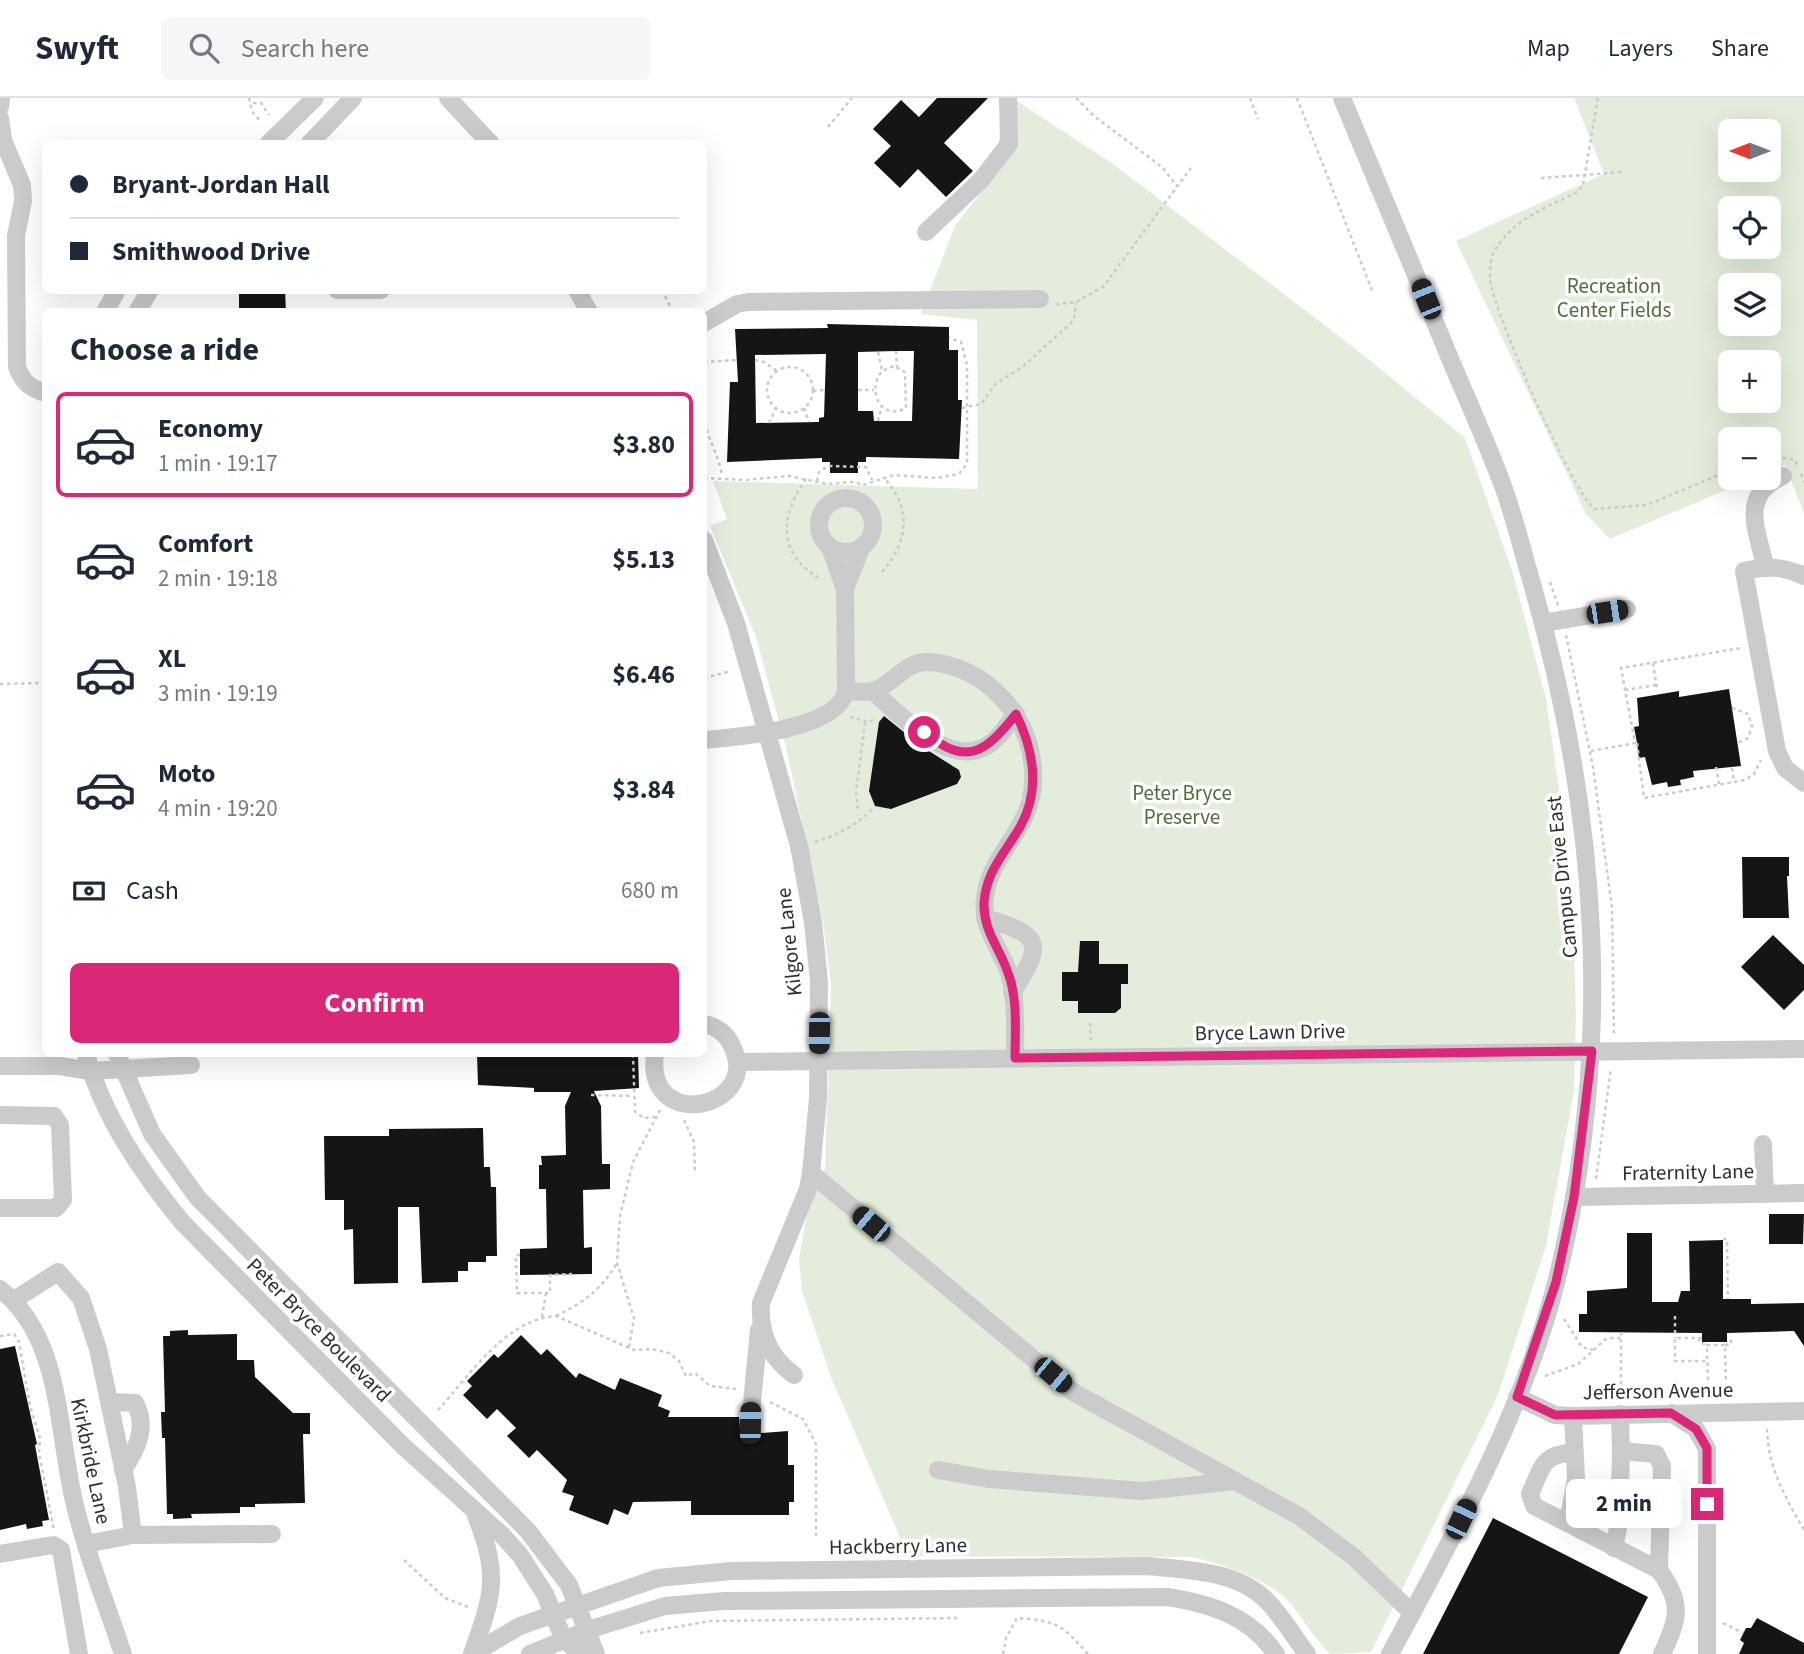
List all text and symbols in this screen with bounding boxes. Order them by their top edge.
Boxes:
search box [161,17,651,80]
text: Swyft [35,25,119,72]
icon: search [185,29,223,67]
text: Search here [241,30,369,67]
text: Map [1527,31,1570,66]
text: Layers [1608,31,1673,66]
text: Share [1711,31,1769,66]
north arrow [1718,119,1782,182]
map controls [1718,119,1781,490]
text: Bryant-Jordan Hall [112,166,330,203]
button: locate [1718,196,1781,259]
text: Smithwood Drive [112,233,311,270]
park label: Recreation Center Fields [1557,271,1671,325]
button: layers [1718,273,1781,336]
car [1409,276,1444,322]
text: Choose a ride [70,327,259,373]
button: + [1718,350,1781,413]
text: Economy [158,410,263,447]
icon: car [74,413,137,476]
text: $3.80 [612,426,675,463]
button: − [1718,427,1781,490]
text: 1 min · 19:17 [158,447,278,480]
text: Comfort [158,525,253,562]
icon: car [74,528,137,591]
text: $5.13 [612,541,675,578]
text: 2 min · 19:18 [158,562,278,595]
car [1585,598,1630,626]
text: XL [158,640,186,677]
icon: car [74,643,137,706]
text: $6.46 [612,656,675,693]
text: 3 min · 19:19 [158,677,278,710]
route start [908,716,940,748]
text: Moto [158,755,215,792]
icon: car [74,758,137,821]
text: $3.84 [612,771,675,808]
park label: Peter Bryce Preserve [1132,778,1232,832]
text: 4 min · 19:20 [158,792,278,825]
street label: Campus Drive East [1539,794,1585,960]
icon: cash [70,872,108,910]
text: Cash [126,872,179,909]
text: 680 m [621,874,679,907]
street label: Kilgore Lane [768,886,810,998]
button: Confirm [70,963,679,1043]
car [809,1012,830,1054]
street label: Bryce Lawn Drive [1194,1016,1346,1048]
street label: Fraternity Lane [1622,1156,1754,1188]
car [849,1202,894,1246]
street label: Peter Bryce Boulevard [240,1251,398,1409]
car [1031,1353,1076,1397]
street label: Jefferson Avenue [1582,1375,1734,1407]
street label: Kirkbride Lane [63,1395,119,1527]
car [740,1402,761,1444]
callout: 2 min [1567,1480,1682,1528]
text: 2 min [1596,1487,1652,1520]
route end [1691,1488,1723,1520]
car [1443,1496,1480,1542]
street label: Hackberry Lane [829,1530,967,1562]

